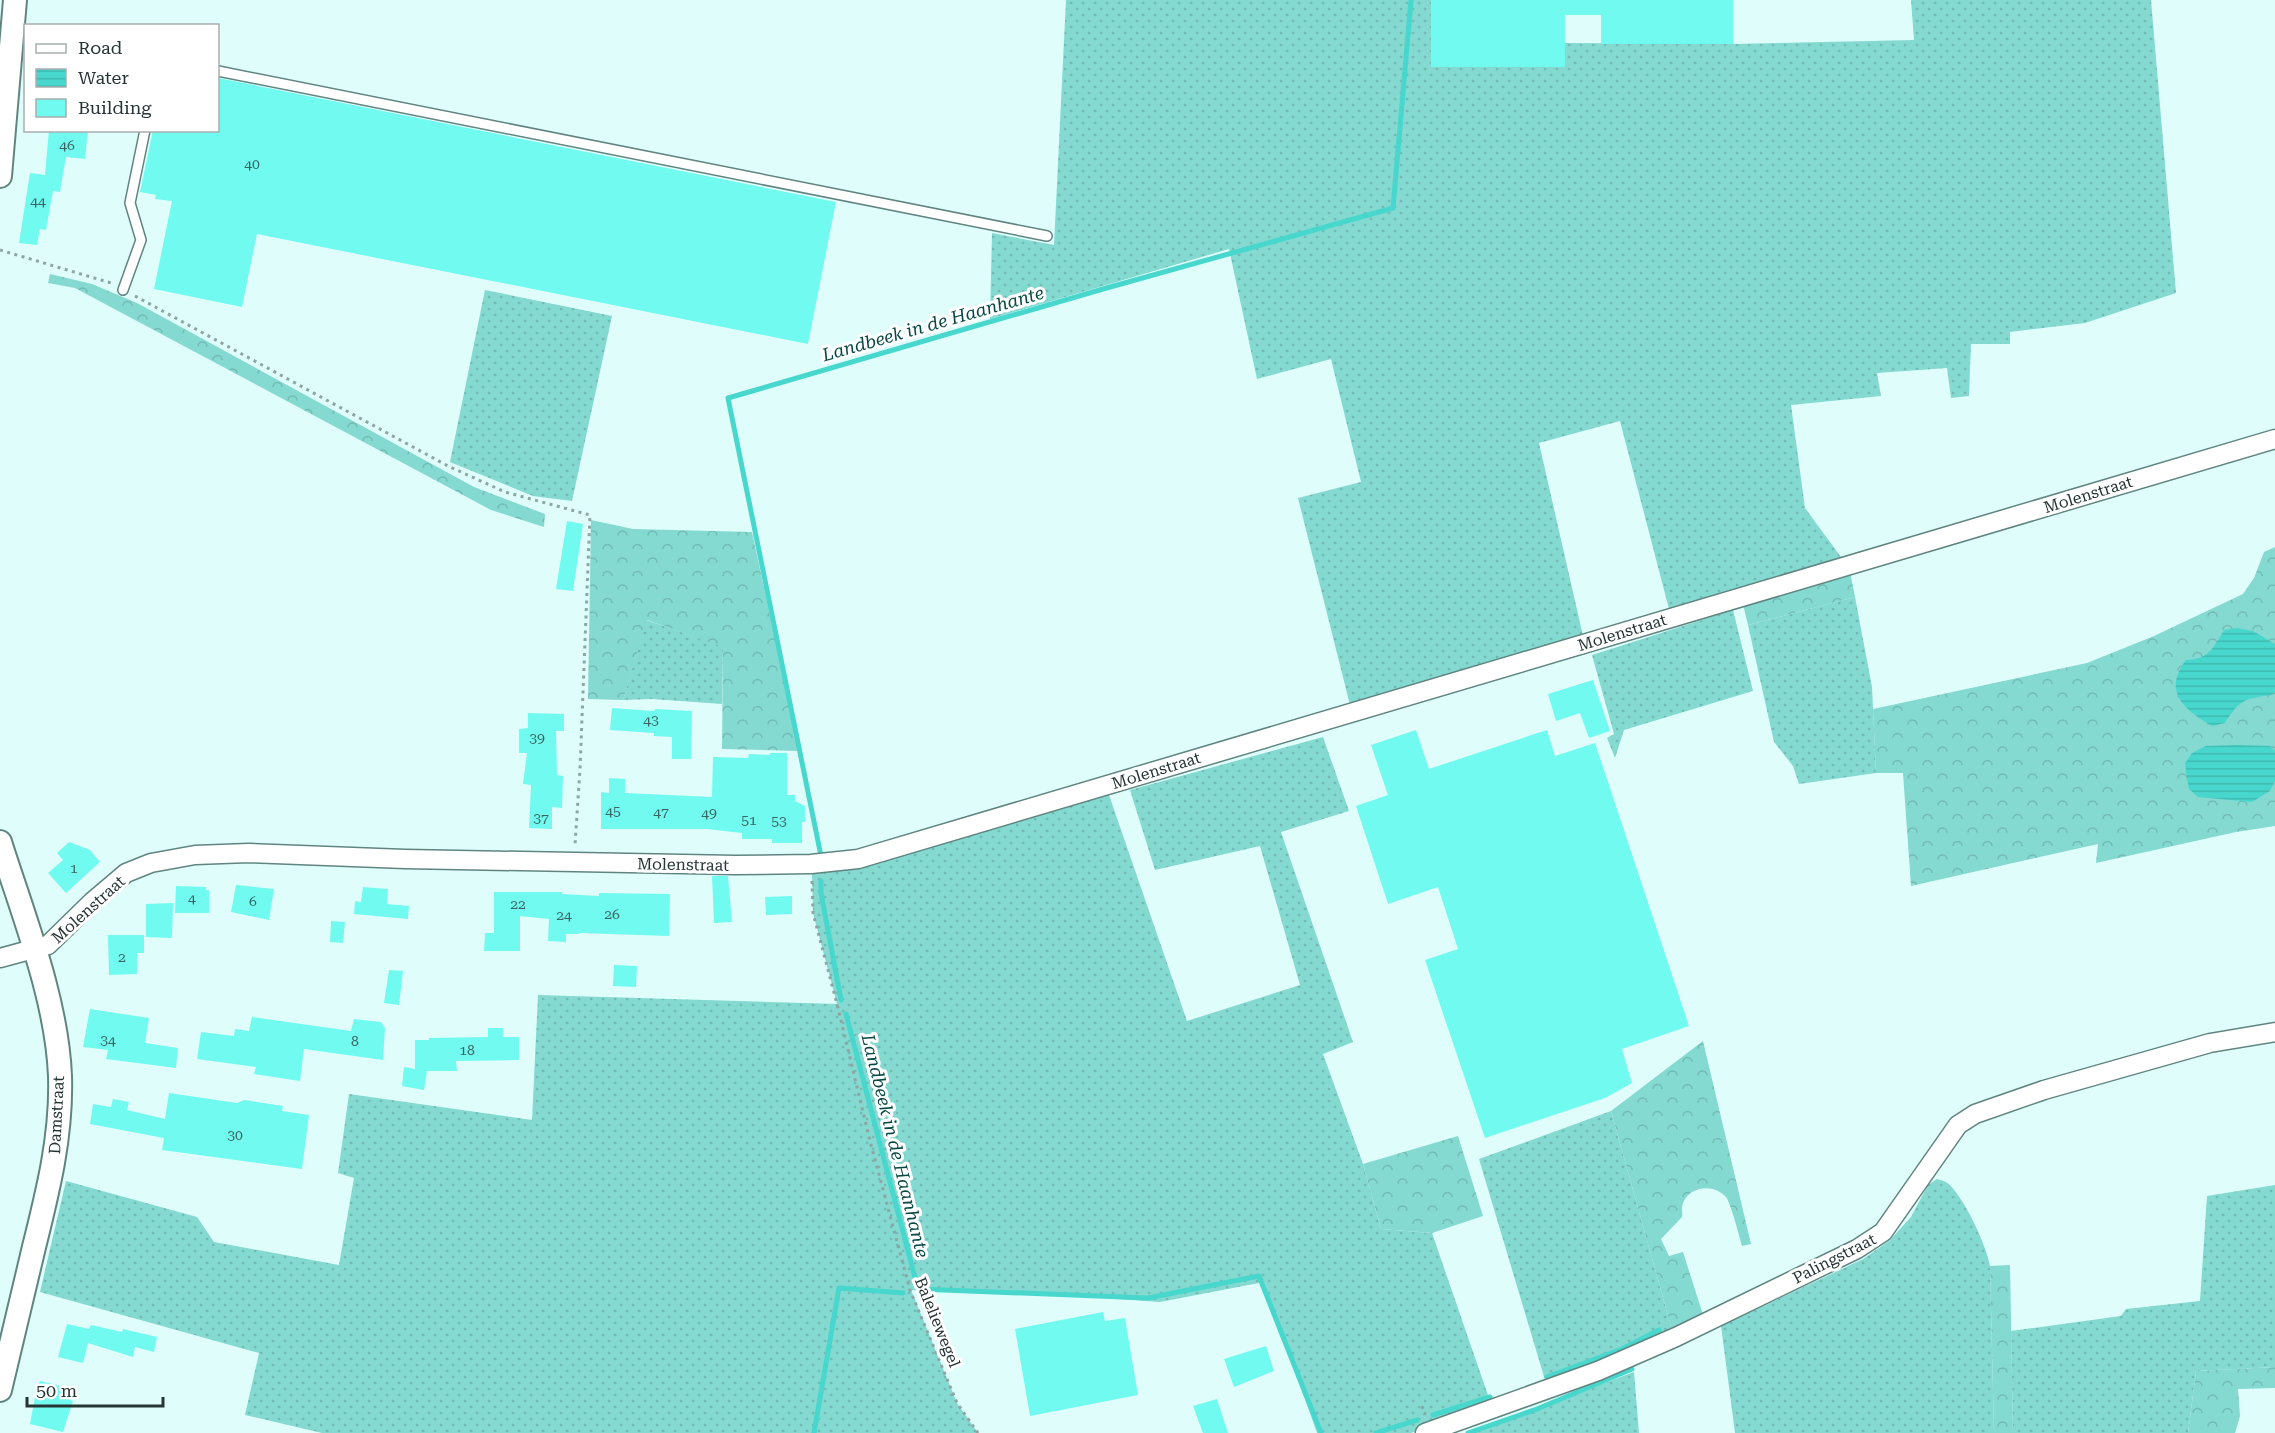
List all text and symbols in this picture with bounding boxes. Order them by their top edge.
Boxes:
legend [24,24,219,132]
text: Road [78,37,123,58]
text: Water [78,67,129,88]
text: Building [78,97,152,118]
house number: 46 [59,137,75,153]
house number: 40 [244,156,260,172]
house number: 44 [30,193,46,209]
water label: Landbeek in de Haanhante [819,282,1046,366]
street label: Molenstraat [2041,472,2135,517]
street label: Molenstraat [1575,610,1669,655]
house number: 43 [643,712,659,728]
house number: 39 [529,730,545,746]
street label: Molenstraat [1109,748,1203,793]
house number: 45 [605,803,621,819]
house number: 47 [653,804,669,820]
house number: 49 [701,805,717,821]
house number: 37 [533,810,549,826]
house number: 51 [741,812,757,828]
house number: 53 [771,813,787,829]
street label: Molenstraat [637,854,729,875]
house number: 1 [70,860,78,876]
street label: Molenstraat [48,872,129,947]
house number: 4 [188,890,196,906]
house number: 6 [249,893,257,909]
house number: 22 [510,896,526,912]
house number: 26 [604,906,620,922]
house number: 24 [556,907,572,923]
house number: 2 [118,949,126,965]
water label: Landbeek in de Haanhante [857,1031,933,1260]
house number: 34 [100,1032,116,1048]
house number: 8 [351,1033,359,1049]
house number: 18 [459,1042,475,1058]
street label: Damstraat [45,1075,68,1155]
house number: 30 [227,1127,243,1143]
street label: Palingstraat [1789,1229,1879,1288]
street label: Baleliewegel [911,1274,964,1370]
scale bar [27,1370,164,1408]
text: 50 m [36,1380,77,1401]

